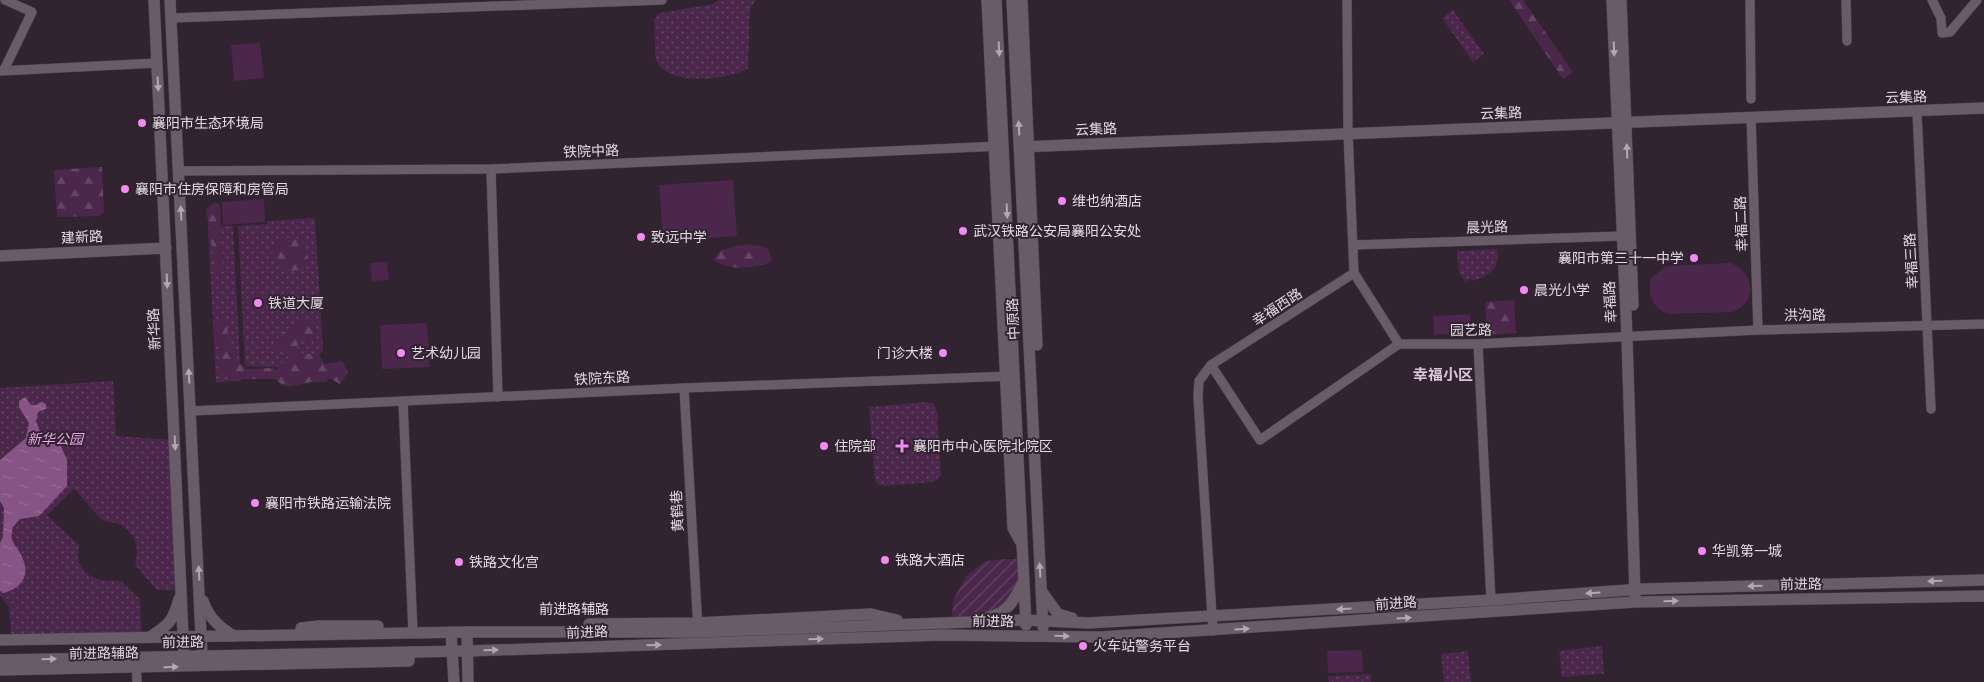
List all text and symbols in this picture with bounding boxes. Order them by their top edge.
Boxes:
one-way arrow [995,41,1003,57]
one-way arrow [1610,41,1618,57]
one-way arrow [154,76,162,92]
street label: 云集路 [1885,87,1927,107]
street label: 云集路 [1480,103,1522,123]
place label: 襄阳市生态环境局 [152,114,264,132]
marker: 襄阳市生态环境局 [136,117,148,129]
street label: 云集路 [1075,119,1117,139]
one-way arrow [1014,120,1022,136]
street label: 铁院中路 [563,141,619,161]
one-way arrow [1623,143,1631,159]
place label: 襄阳市住房保障和房管局 [135,180,289,198]
marker: 襄阳市住房保障和房管局 [119,183,131,195]
place label: 维也纳酒店 [1072,192,1142,210]
marker: 维也纳酒店 [1056,195,1068,207]
street label: 幸福二路 [1731,196,1751,252]
one-way arrow [1003,203,1011,219]
one-way arrow [177,205,185,221]
street label: 晨光路 [1466,217,1508,237]
place label: 武汉铁路公安局襄阳公安处 [973,222,1141,240]
marker: 武汉铁路公安局襄阳公安处 [957,225,969,237]
street label: 建新路 [61,227,103,247]
place label: 致远中学 [651,228,707,246]
marker: 致远中学 [635,231,647,243]
street label: 幸福三路 [1901,233,1921,289]
place label: 襄阳市第三十一中学 [1558,249,1684,267]
marker: 襄阳市第三十一中学 [1688,252,1700,264]
one-way arrow [163,273,171,289]
place label: 晨光小学 [1534,281,1590,299]
street label: 幸福路 [1600,281,1620,323]
street label: 幸福西路 [1249,284,1305,330]
marker: 晨光小学 [1518,284,1530,296]
place label: 铁道大厦 [268,294,324,312]
marker: 铁道大厦 [252,297,264,309]
street label: 中原路 [1003,298,1023,340]
street label: 洪沟路 [1784,306,1826,324]
street label: 新华路 [144,308,164,350]
street label: 园艺路 [1450,321,1492,339]
place label: 艺术幼儿园 [411,344,481,362]
place label: 门诊大楼 [877,344,933,362]
marker: 艺术幼儿园 [395,347,407,359]
marker: 门诊大楼 [937,347,949,359]
district label: 幸福小区 [1413,365,1473,384]
one-way arrow [185,367,193,383]
street label: 铁院东路 [574,368,630,388]
park label: 新华公园 [27,430,85,448]
one-way arrow [171,436,179,452]
place label: 住院部 [834,437,876,455]
place label: 襄阳市中心医院北院区 [913,437,1053,455]
marker: 襄阳市中心医院北院区 [895,439,909,453]
marker: 住院部 [818,440,830,452]
street label: 黄鹤巷 [667,490,687,532]
place label: 襄阳市铁路运输法院 [265,494,391,512]
marker: 襄阳市铁路运输法院 [249,497,261,509]
place label: 华凯第一城 [1712,542,1782,560]
marker: 华凯第一城 [1696,545,1708,557]
place label: 铁路大酒店 [895,551,965,569]
place label: 铁路文化宫 [469,553,539,571]
marker: 铁路大酒店 [879,554,891,566]
marker: 铁路文化宫 [453,556,465,568]
one-way arrow [1036,562,1044,578]
one-way arrow [194,565,202,581]
street label: 前进路 [1780,575,1822,593]
one-way arrow [1927,577,1943,585]
one-way arrow [1747,582,1763,590]
one-way arrow [1585,589,1601,597]
street label: 前进路 [1374,593,1418,613]
one-way arrow [1663,597,1679,605]
street label: 前进路辅路 [539,600,609,618]
one-way arrow [1335,605,1351,613]
street label: 前进路 [972,612,1014,630]
one-way arrow [1397,614,1413,622]
street label: 前进路 [566,622,608,642]
one-way arrow [1234,624,1250,632]
street label: 前进路 [162,633,204,651]
one-way arrow [1055,633,1071,641]
one-way arrow [808,635,824,643]
place label: 火车站警务平台 [1093,637,1191,655]
one-way arrow [646,640,662,648]
marker: 火车站警务平台 [1077,640,1089,652]
street label: 前进路辅路 [69,643,139,663]
one-way arrow [483,646,499,654]
one-way arrow [41,655,57,663]
one-way arrow [163,662,179,670]

